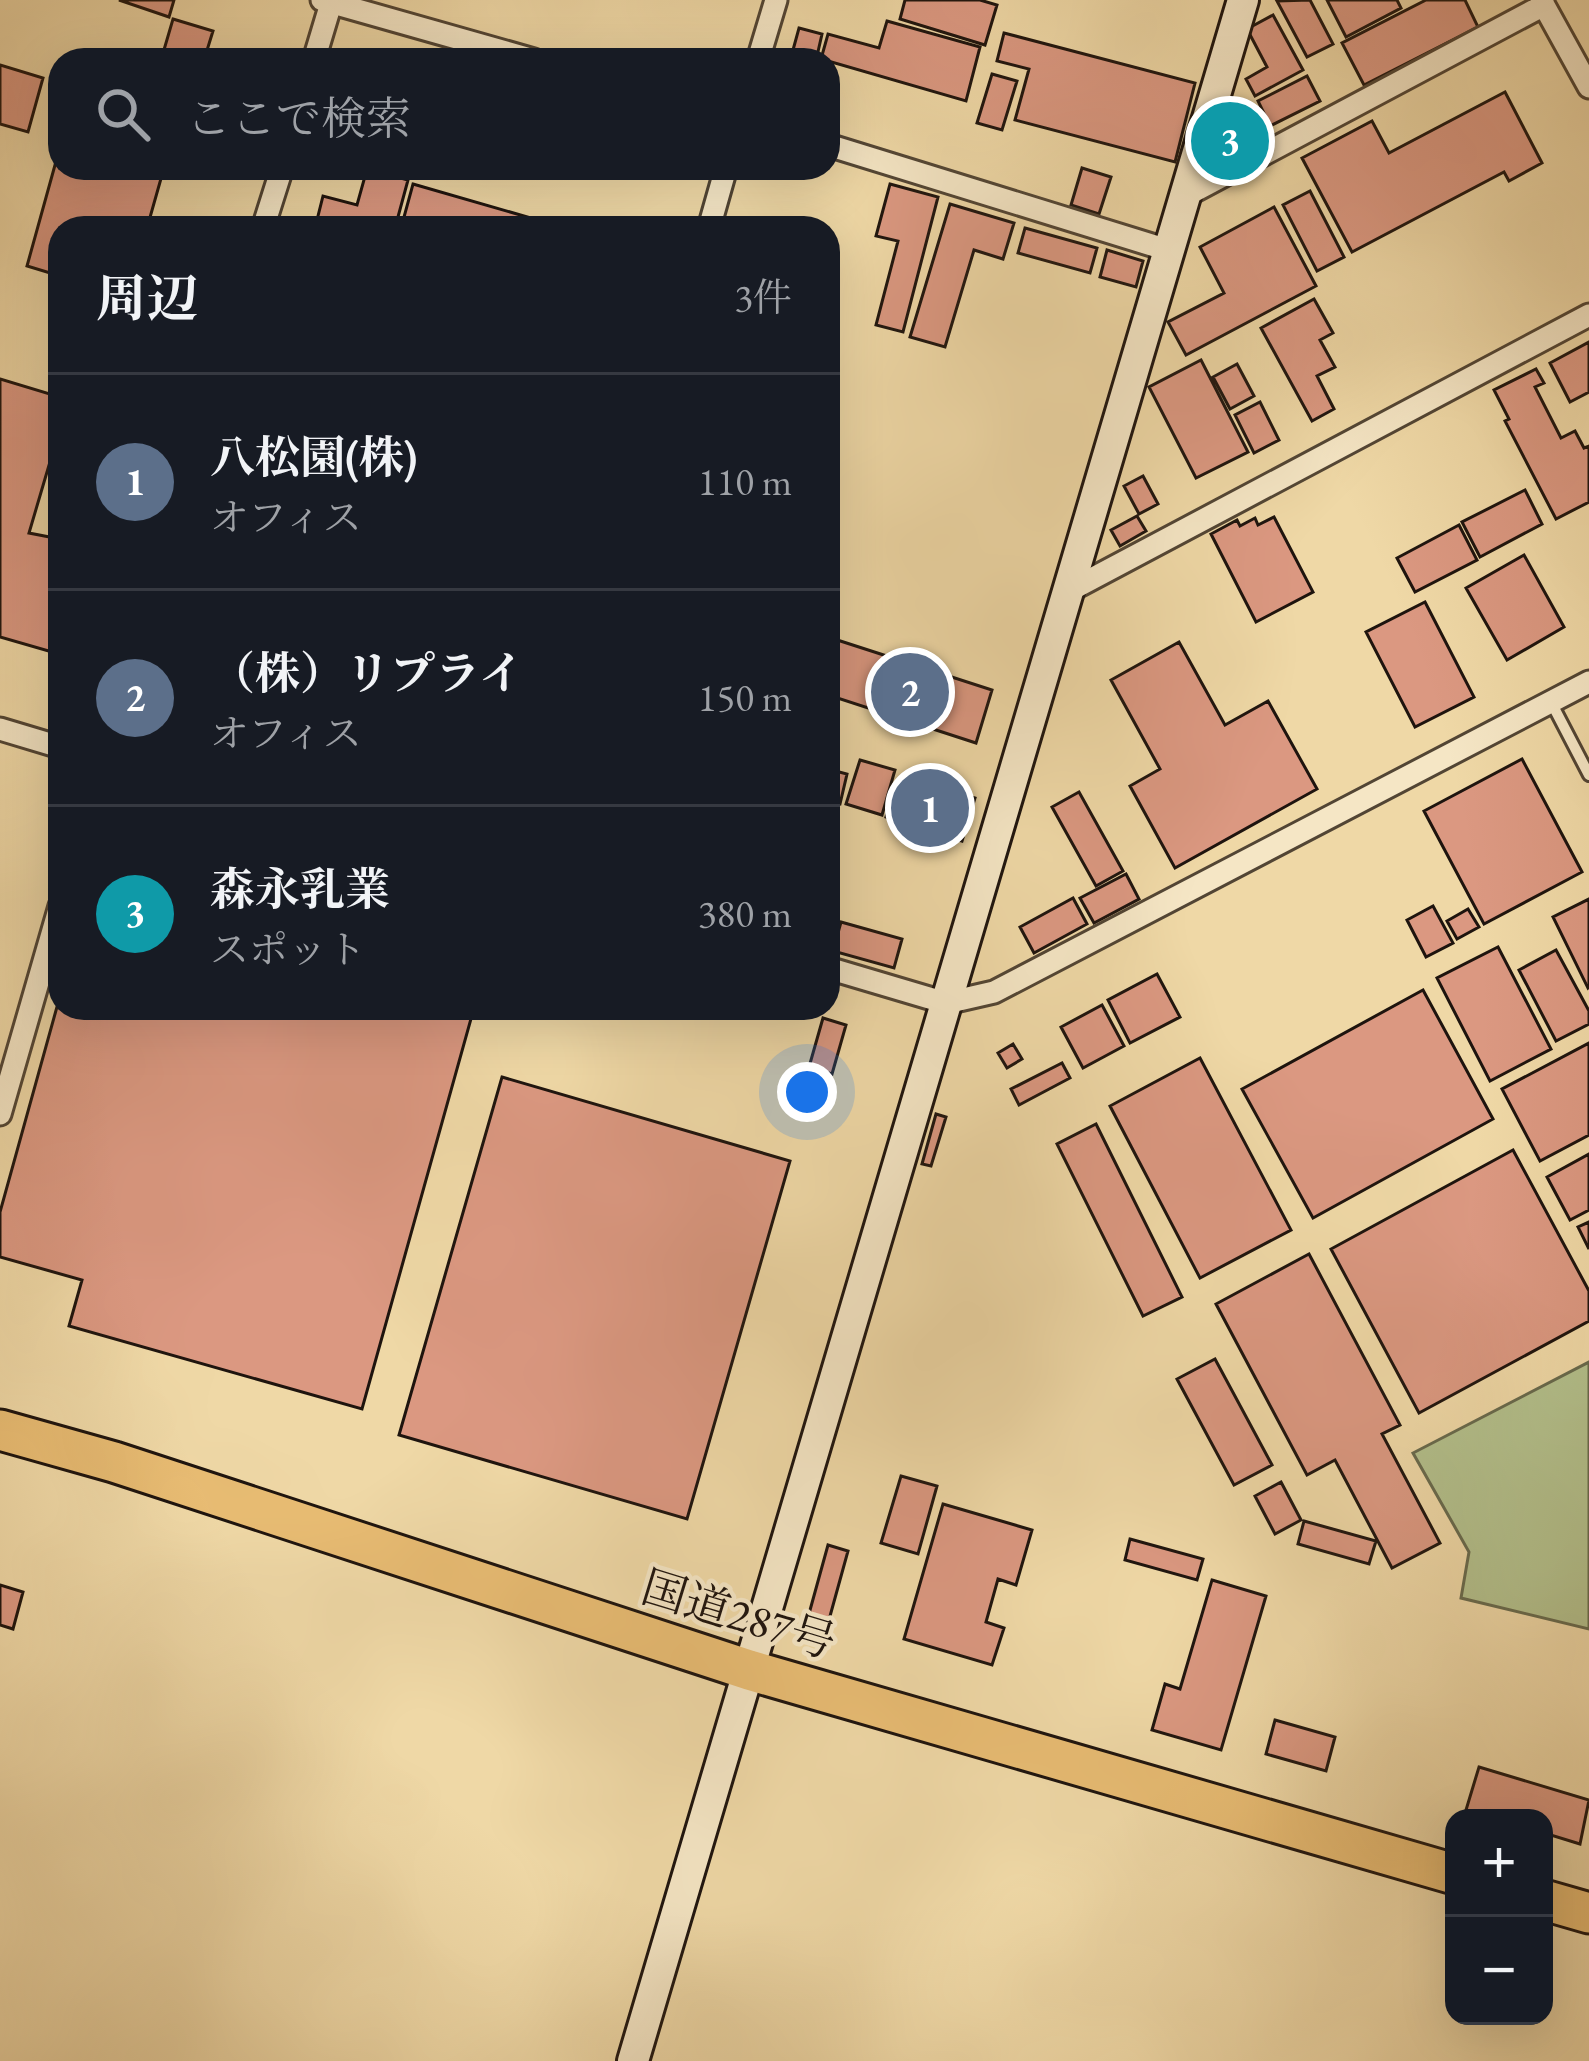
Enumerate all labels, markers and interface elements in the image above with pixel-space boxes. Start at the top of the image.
search box [48,48,840,180]
icon: search [90,81,156,147]
text: ここで検索 [186,89,411,147]
pin: 3 [1191,96,1269,186]
text: 周辺 [96,265,198,331]
text: 3件 [734,272,792,323]
text: 八松園(株) [210,428,417,486]
text: 1 [125,456,145,507]
text: 110 m [698,456,792,507]
text: オフィス [210,492,362,543]
text: （株）リプライ [210,644,524,702]
pin: 2 [871,647,949,737]
text: 2 [125,672,145,723]
text: 150 m [698,672,792,723]
text: オフィス [210,708,362,759]
pin: 1 [891,763,969,853]
text: 森永乳業 [210,860,390,918]
text: 3 [125,888,145,939]
text: 380 m [698,888,792,939]
text: スポット [210,924,366,975]
your location [777,1062,837,1122]
street label: 国道287号 [635,1557,843,1671]
map controls [1445,1809,1553,2025]
button: + [1445,1809,1553,1917]
button: − [1445,1917,1553,2025]

